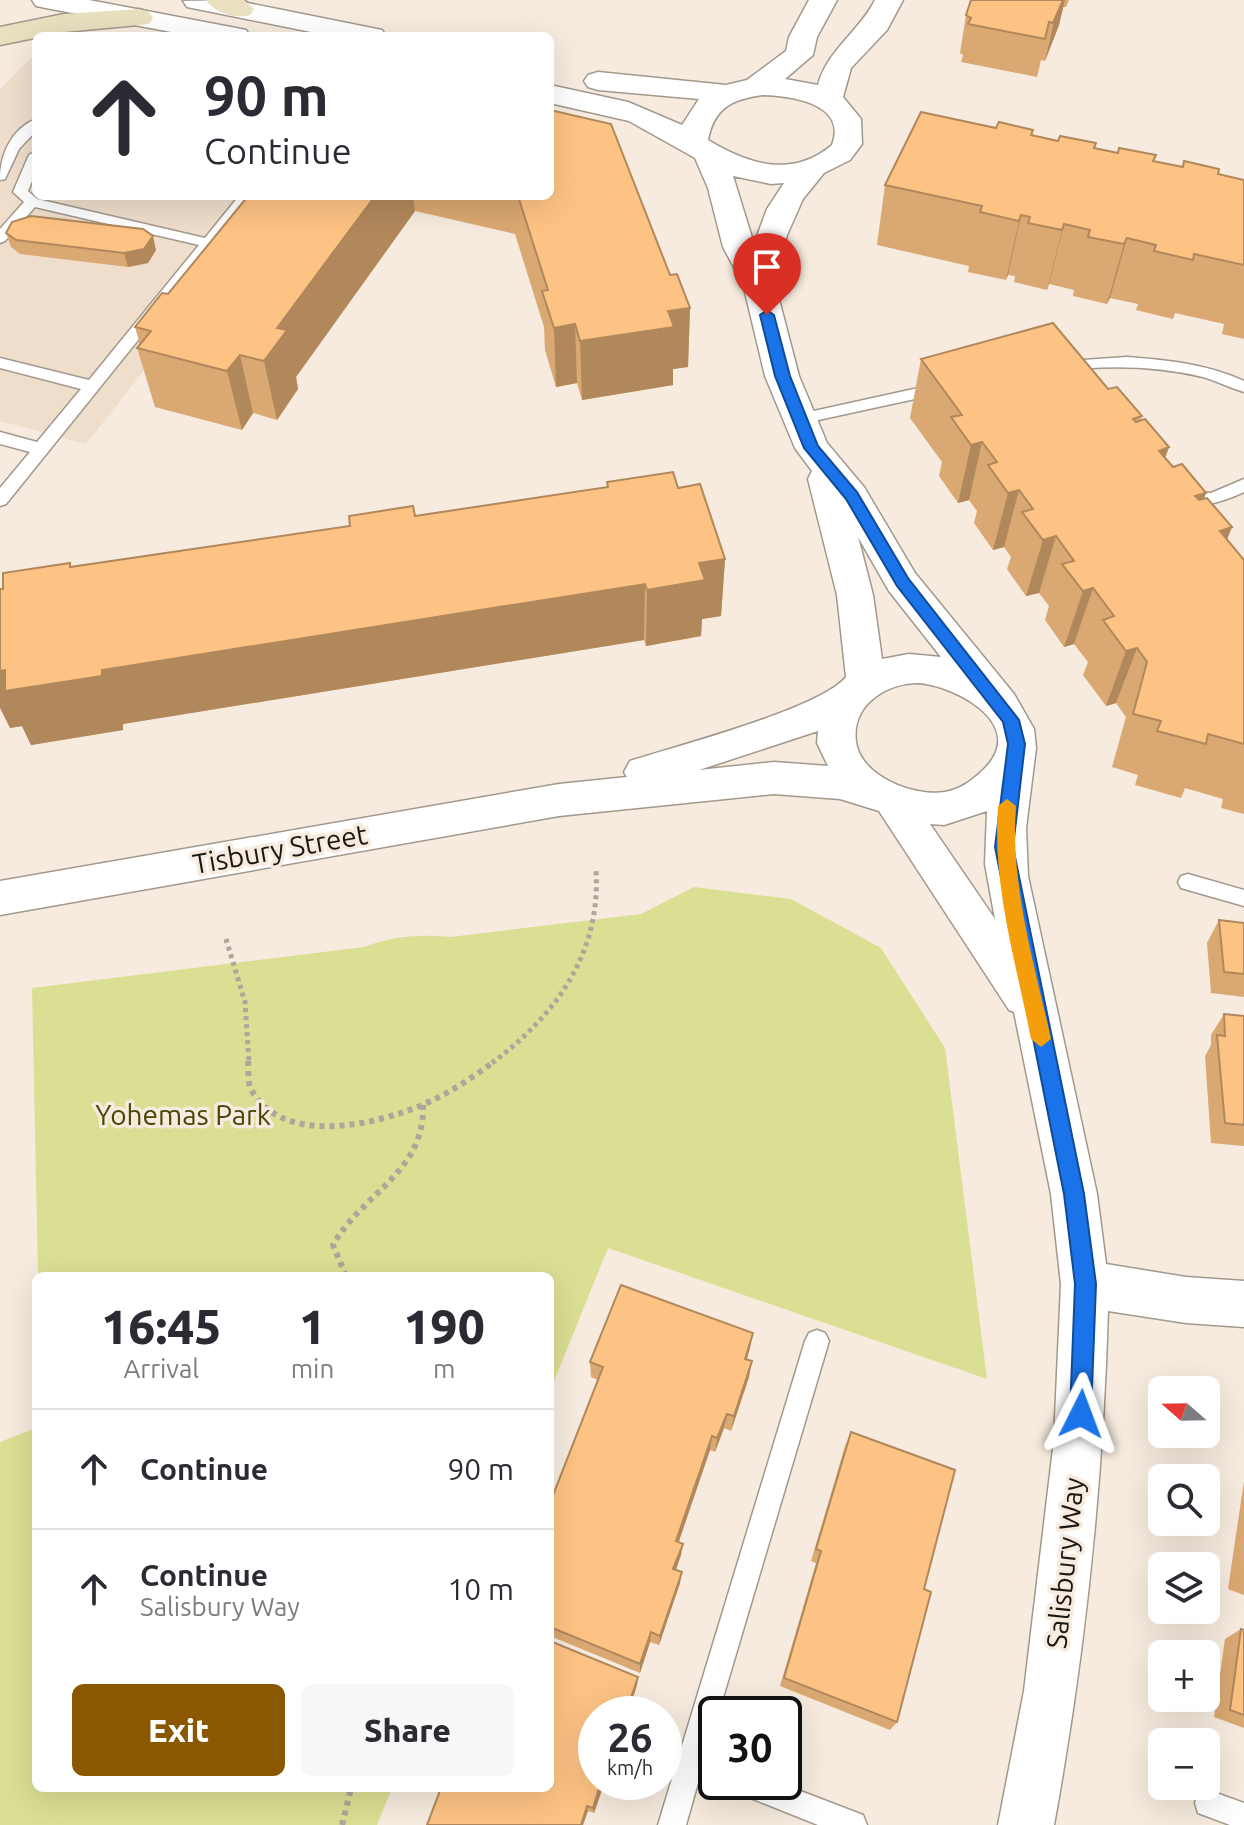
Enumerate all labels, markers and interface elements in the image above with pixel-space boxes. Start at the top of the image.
icon: ahead [72,64,176,168]
text: 90 m [204,64,329,127]
text: Continue [204,130,352,171]
pin [733,233,801,315]
icon: arrive [745,245,789,289]
street label: Tisbury Street [190,818,370,879]
park label: Yohemas Park [95,1099,271,1130]
text: 16:45 [101,1299,221,1353]
text: 1 [299,1299,326,1353]
text: 190 [404,1299,485,1353]
text: Arrival [123,1354,199,1383]
text: min [291,1354,334,1383]
text: m [433,1354,455,1383]
position arrow [1039,1372,1123,1456]
north arrow [1148,1376,1220,1448]
map controls [1148,1376,1220,1800]
icon: ahead [72,1447,116,1491]
text: Continue [140,1452,268,1486]
text: 90 m [447,1452,514,1486]
button: search [1148,1464,1220,1536]
street label: Salisbury Way [1040,1476,1089,1650]
button: layers [1148,1552,1220,1624]
text: Continue [140,1558,268,1592]
icon: ahead [72,1567,116,1611]
text: 10 m [447,1572,514,1606]
text: Salisbury Way [140,1592,300,1621]
button: + [1148,1640,1220,1712]
button: Exit [72,1684,285,1776]
button: Share [301,1684,514,1776]
speed limit sign: 30 [698,1696,802,1800]
text: 26 [607,1715,653,1760]
button: − [1148,1728,1220,1800]
text: km/h [607,1756,653,1779]

